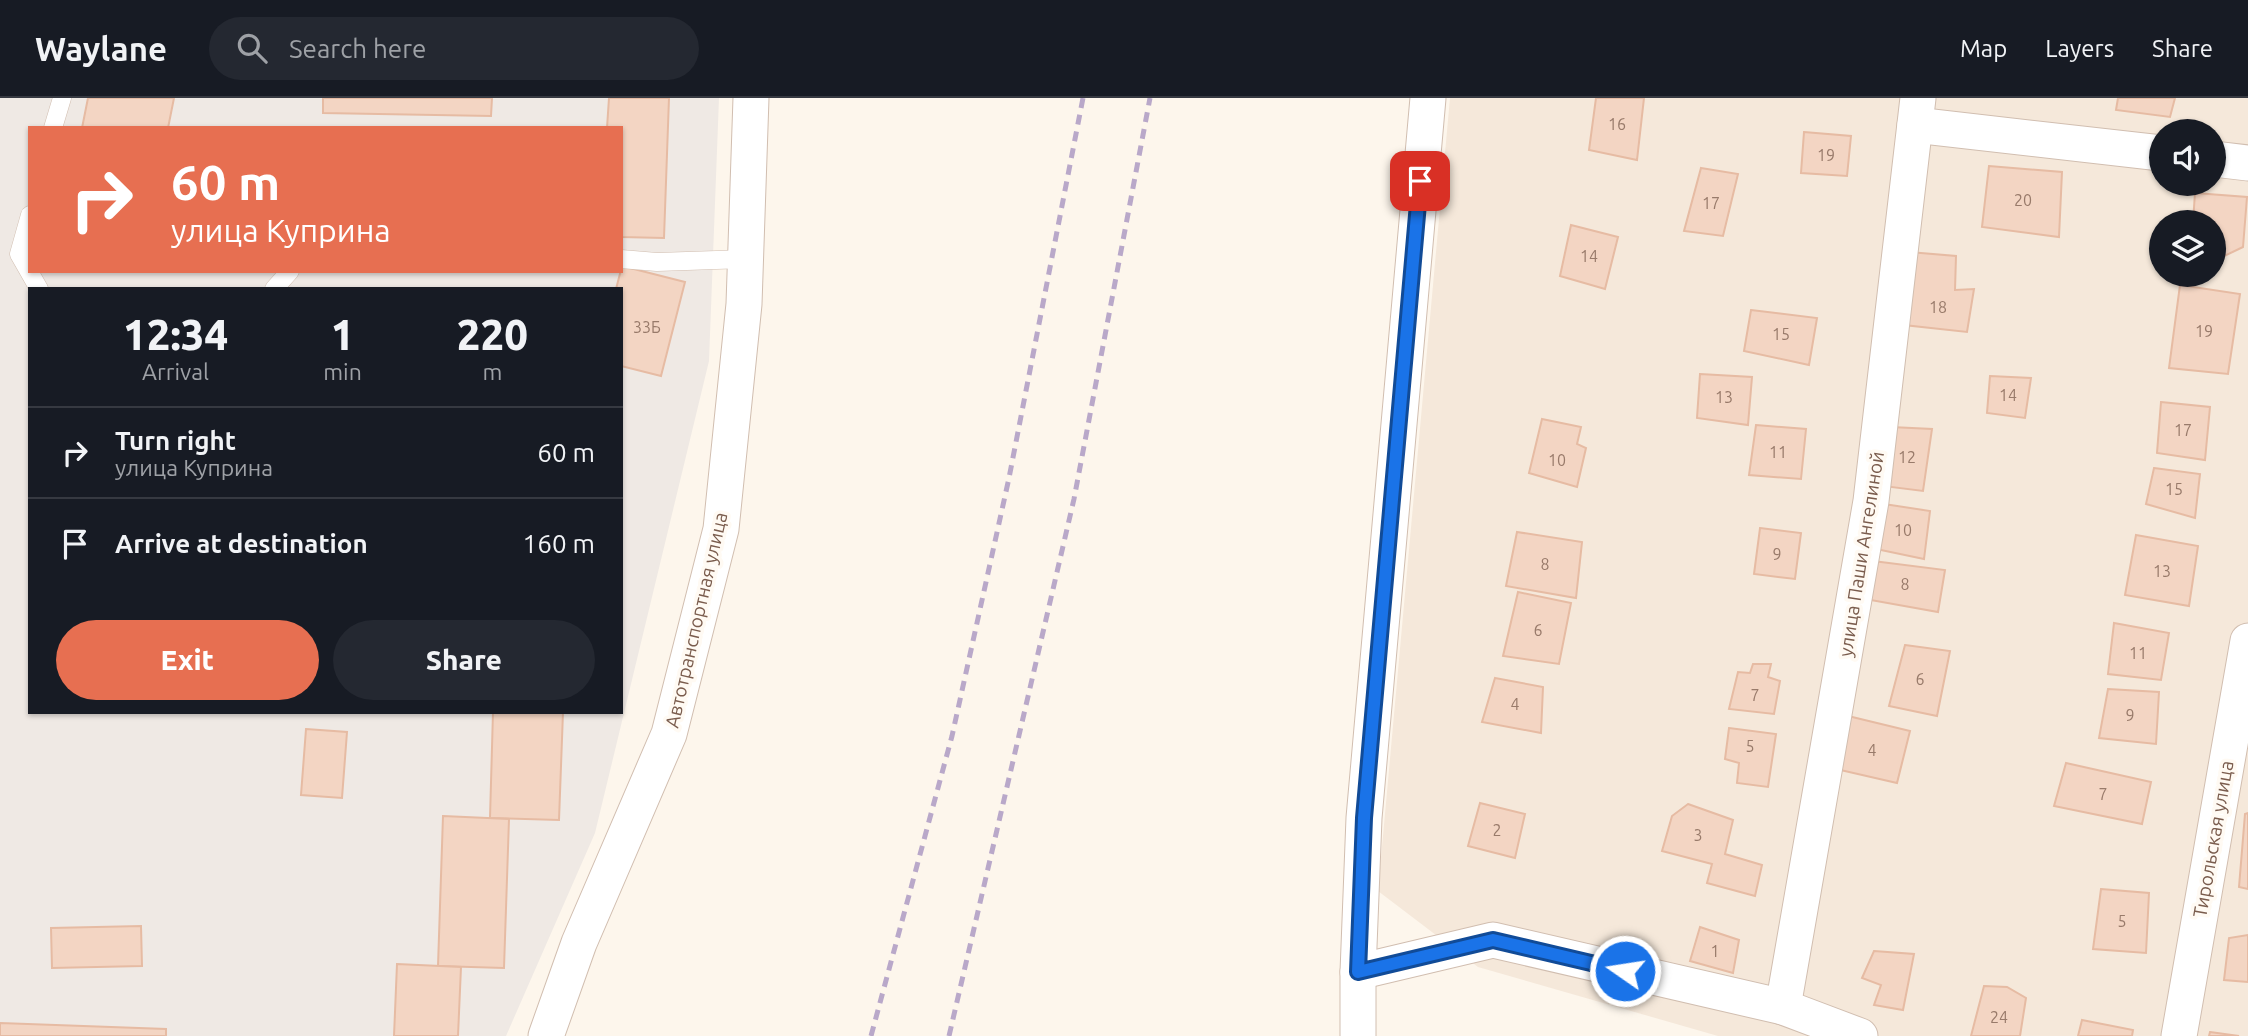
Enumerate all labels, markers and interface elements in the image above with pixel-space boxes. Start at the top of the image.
search box [209,17,699,80]
icon: search [233,29,271,67]
text: Waylane [35,30,167,67]
text: Search here [289,34,426,63]
text: Map [1960,35,2007,62]
text: Layers [2045,35,2114,62]
text: Share [2152,35,2213,62]
house number: 16 [1608,115,1626,133]
map controls [2149,119,2226,287]
button: sound [2149,119,2226,196]
house number: 19 [1817,146,1835,164]
pin [1390,151,1450,211]
icon: right [56,154,147,245]
text: 60 m [171,154,280,209]
icon: arrive [1401,162,1439,200]
house number: 20 [2014,191,2032,209]
house number: 17 [1702,194,1720,212]
button: layers [2149,210,2226,287]
text: улица Куприна [171,212,391,248]
house number: 14 [1580,247,1598,265]
house number: 18 [1929,298,1947,316]
text: 12:34 [123,311,228,358]
text: 1 [331,311,354,358]
text: 220 [457,311,528,358]
house number: 33Б [633,318,661,336]
house number: 19 [2195,322,2213,340]
house number: 15 [1772,325,1790,343]
text: Arrival [142,359,209,384]
text: min [323,359,362,384]
text: m [482,359,502,384]
house number: 14 [1999,386,2017,404]
house number: 13 [1715,388,1733,406]
house number: 17 [2174,421,2192,439]
text: Turn right [115,426,236,455]
icon: right [56,434,94,472]
text: 60 m [537,438,595,467]
house number: 11 [1769,443,1787,461]
house number: 12 [1898,448,1916,466]
street label: улица Паши Ангелиной [1834,450,1888,658]
house number: 10 [1548,451,1566,469]
text: улица Куприна [115,455,273,480]
house number: 15 [2165,480,2183,498]
street label: Автотранспортная улица [660,510,732,730]
house number: 10 [1894,521,1912,539]
icon: arrive [56,525,94,563]
text: Arrive at destination [115,529,368,558]
text: 160 m [523,529,595,558]
house number: 9 [1772,545,1782,563]
house number: 8 [1540,555,1550,573]
house number: 13 [2153,562,2171,580]
house number: 8 [1900,575,1910,593]
button: Exit [56,620,319,700]
button: Share [333,620,595,700]
house number: 6 [1533,621,1543,639]
house number: 11 [2129,644,2147,662]
house number: 6 [1915,670,1925,688]
house number: 7 [1750,686,1760,704]
house number: 4 [1510,695,1520,713]
house number: 9 [2125,706,2135,724]
house number: 5 [1745,737,1755,755]
house number: 4 [1867,741,1877,759]
street label: Тирольская улица [2188,759,2238,919]
house number: 7 [2098,785,2108,803]
house number: 2 [1492,821,1502,839]
house number: 3 [1693,826,1703,844]
house number: 5 [2117,912,2127,930]
position arrow [1588,934,1662,1008]
house number: 1 [1710,942,1720,960]
house number: 24 [1990,1008,2008,1026]

